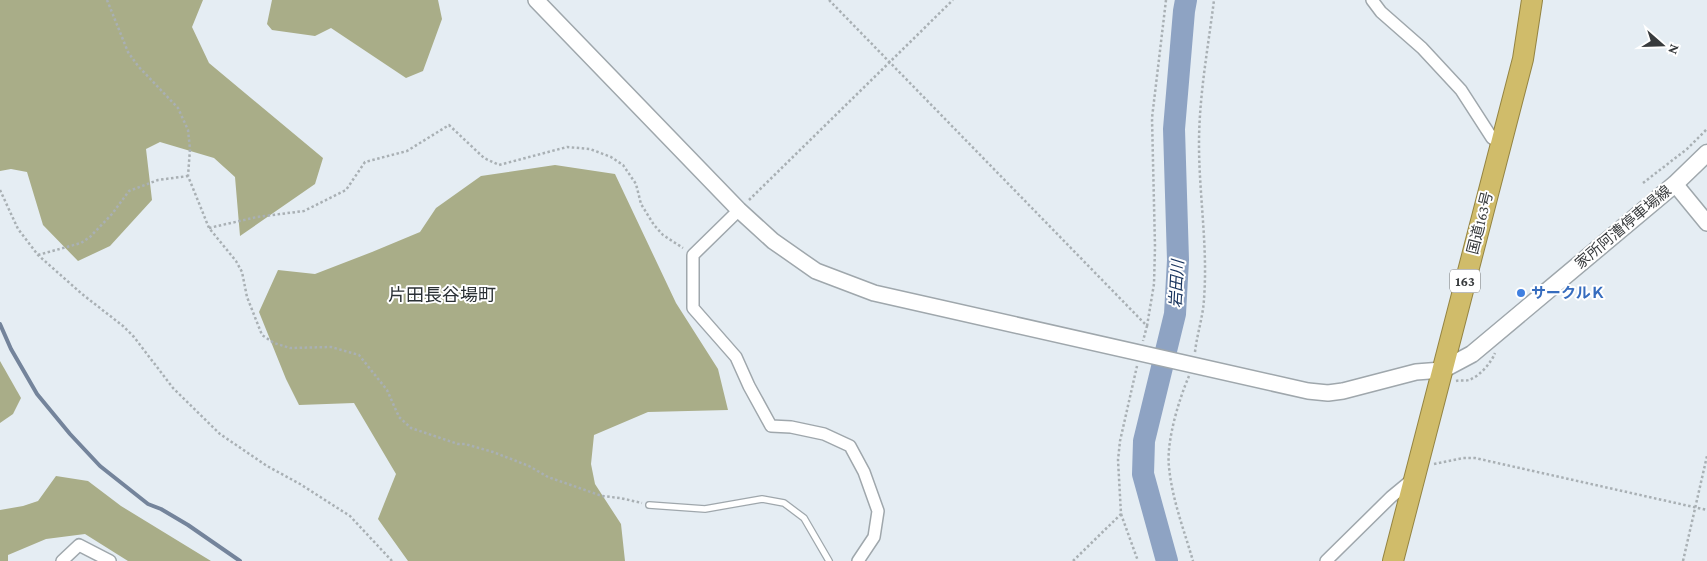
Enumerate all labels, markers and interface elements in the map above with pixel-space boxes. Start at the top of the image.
north arrow [1637,20,1687,70]
text: N [1665,42,1683,57]
street label: 家所阿漕停車場線 [1572,182,1674,272]
street label: 国道163号 [1464,190,1496,256]
water label: 岩田川 [1167,258,1186,308]
road number: 163 [1450,270,1480,292]
district label: 片田長谷場町 [388,285,496,305]
place label: サークルＫ [1531,285,1606,301]
marker: サークルＫ [1515,287,1527,299]

